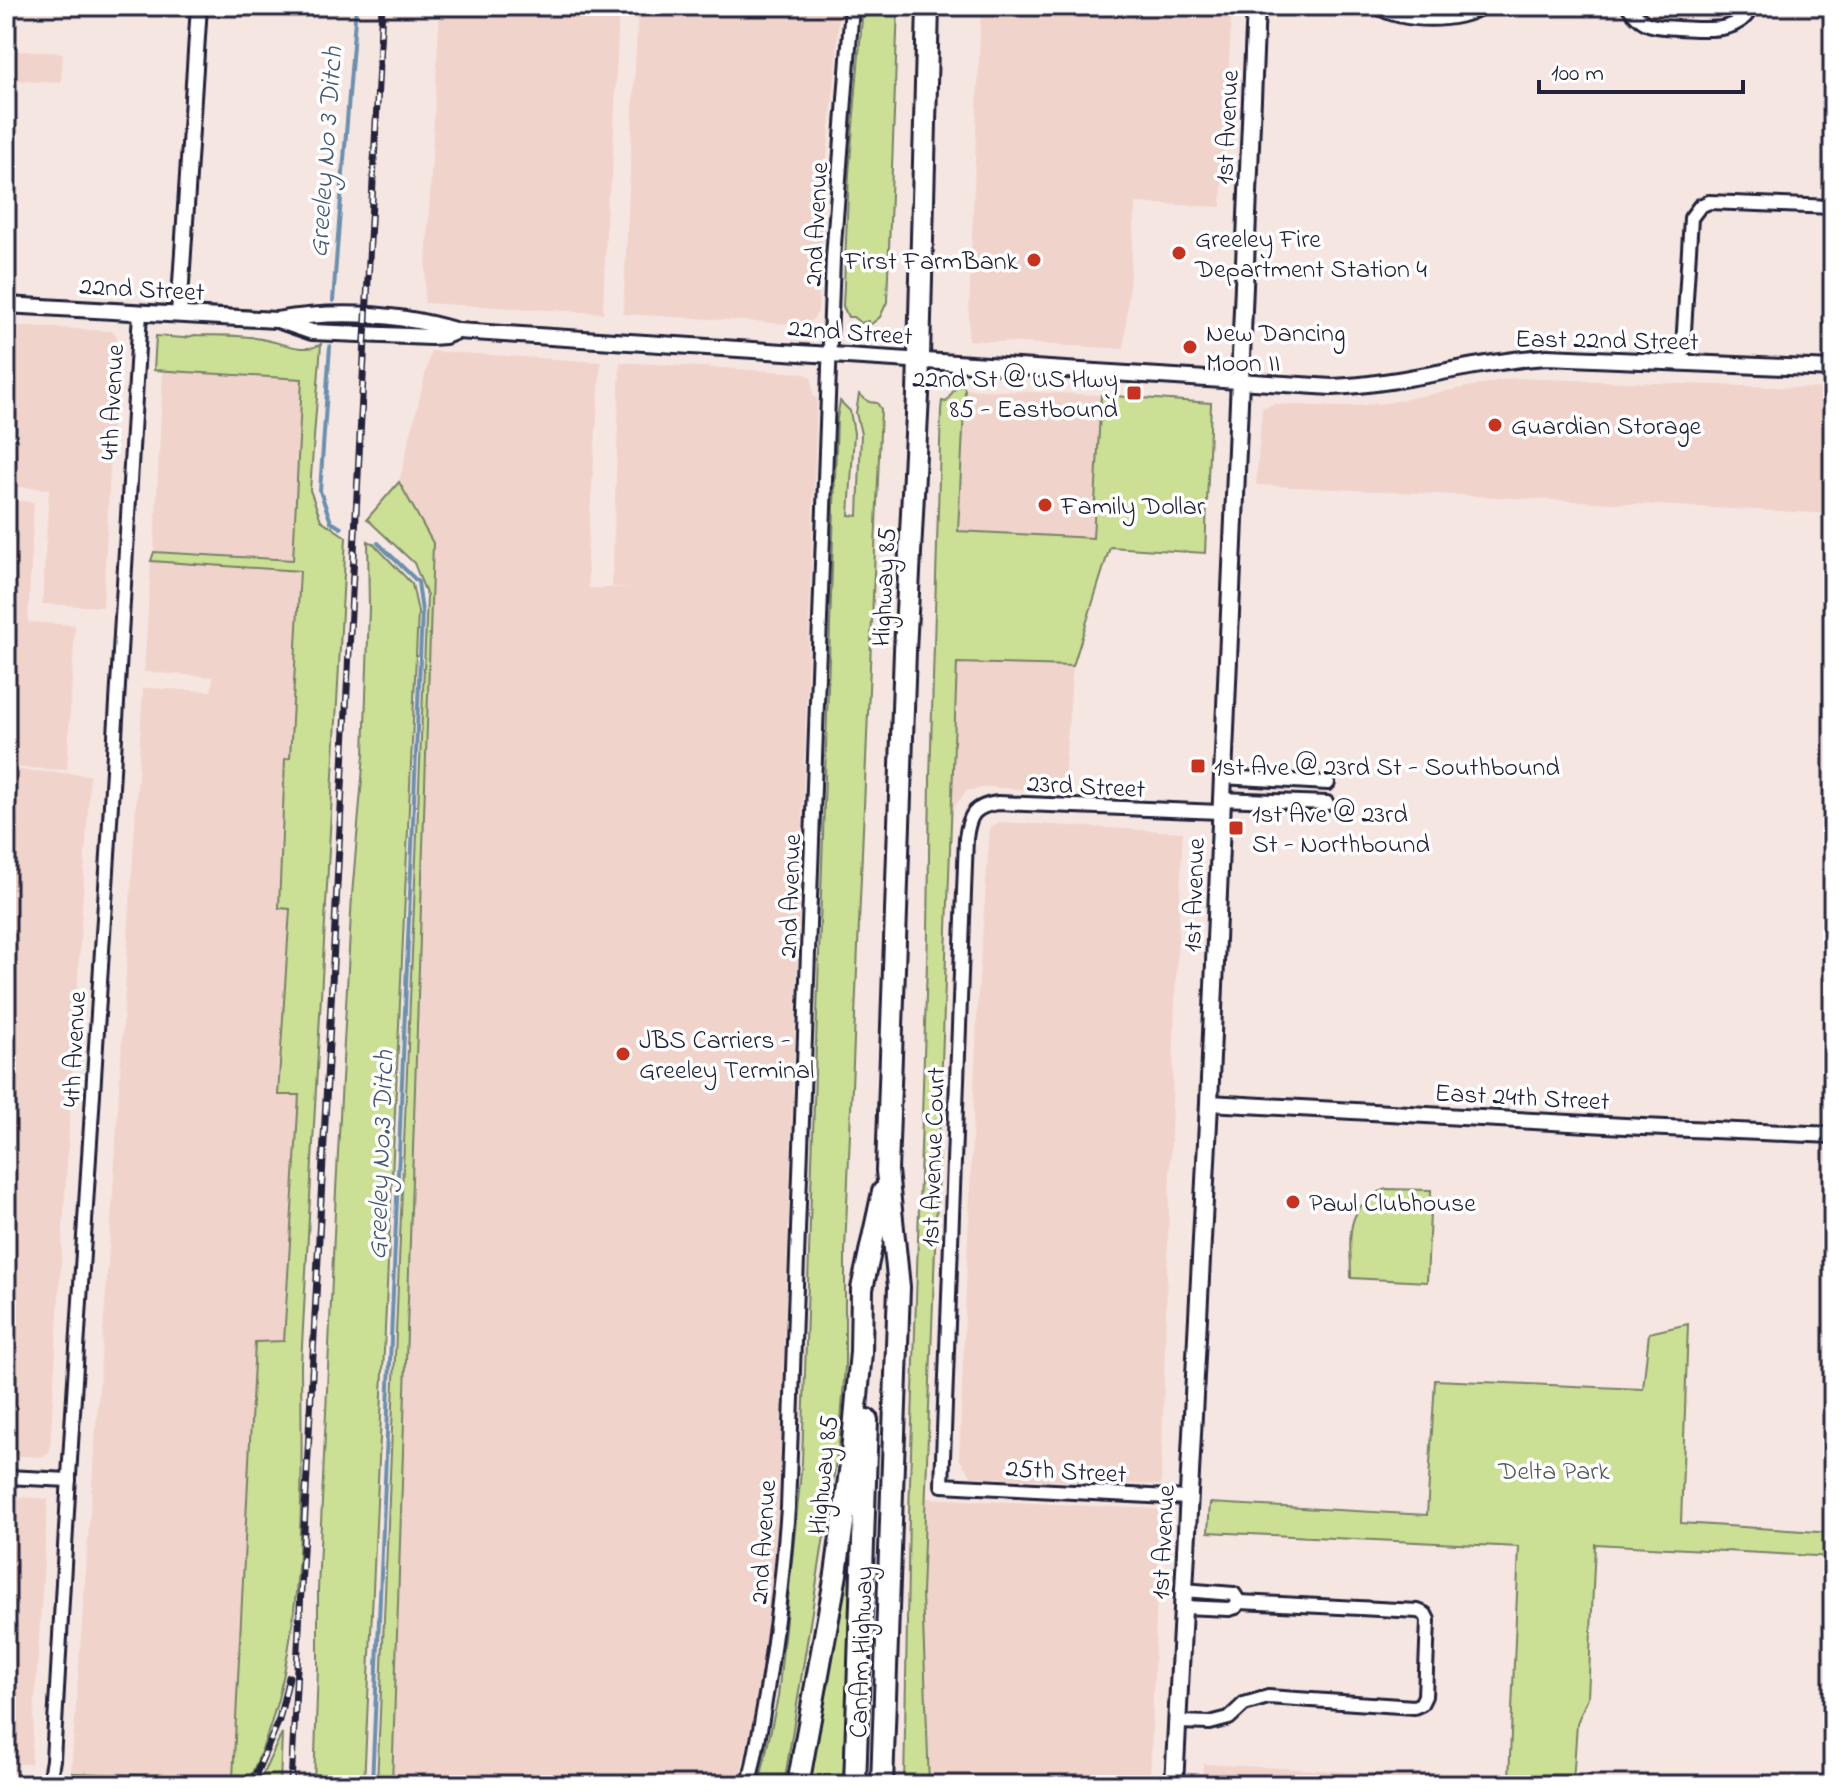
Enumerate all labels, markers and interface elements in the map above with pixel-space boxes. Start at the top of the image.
scale bar [1539,44,1743,94]
water label: Greeley No 3 Ditch [300,45,355,259]
text: 100 m [1551,57,1604,92]
street label: 1st Avenue [1207,69,1251,185]
street label: 2nd Avenue [796,161,840,287]
place label: Greeley Fire Department Station 4 [1194,222,1427,290]
place label: First FarmBank [844,244,1019,282]
marker: Greeley Fire Department Station 4 [1170,244,1188,262]
marker: First FarmBank [1025,251,1043,269]
street label: 22nd Street [78,269,206,313]
street label: 22nd Street [786,311,914,357]
place label: New Dancing Moon II [1206,316,1345,384]
street label: East 22nd Street [1515,321,1699,363]
marker: New Dancing Moon II [1181,338,1199,356]
street label: 4th Avenue [92,343,136,461]
place label: 22nd St @ US Hwy 85 - Eastbound [912,362,1118,430]
marker: 22nd St @ US Hwy 85 - Eastbound [1125,384,1143,402]
place label: Guardian Storage [1511,409,1702,447]
marker: Guardian Storage [1486,416,1504,434]
place label: Family Dollar [1060,489,1206,527]
marker: Family Dollar [1036,496,1054,514]
street label: Highway 85 [864,526,908,648]
place label: 1st Ave @ 23rd St - Southbound [1214,750,1560,788]
marker: 1st Ave @ 23rd St - Southbound [1189,757,1207,775]
street label: 23rd Street [1026,766,1146,810]
place label: 1st Ave @ 23rd St - Northbound [1252,797,1430,865]
marker: 1st Ave @ 23rd St - Northbound [1227,819,1245,837]
street label: 2nd Avenue [771,833,813,959]
street label: 1st Avenue [1175,837,1217,953]
street label: 4th Avenue [54,990,98,1108]
place label: JBS Carriers - Greeley Terminal [639,1023,814,1091]
marker: JBS Carriers - Greeley Terminal [614,1045,632,1063]
water label: Greeley No.3 Ditch [358,1049,407,1261]
street label: 1st Avenue Court [913,1066,957,1248]
street label: East 24th Street [1433,1075,1610,1123]
place label: Pawl Clubhouse [1309,1186,1476,1224]
marker: Pawl Clubhouse [1284,1193,1302,1211]
street label: Highway 85 [800,1414,850,1537]
street label: 25th Street [1004,1451,1127,1495]
park label: Delta Park [1497,1454,1610,1492]
street label: 2nd Avenue [742,1478,788,1606]
street label: 1st Avenue [1143,1484,1187,1600]
street label: CanAm Highway [841,1565,885,1739]

